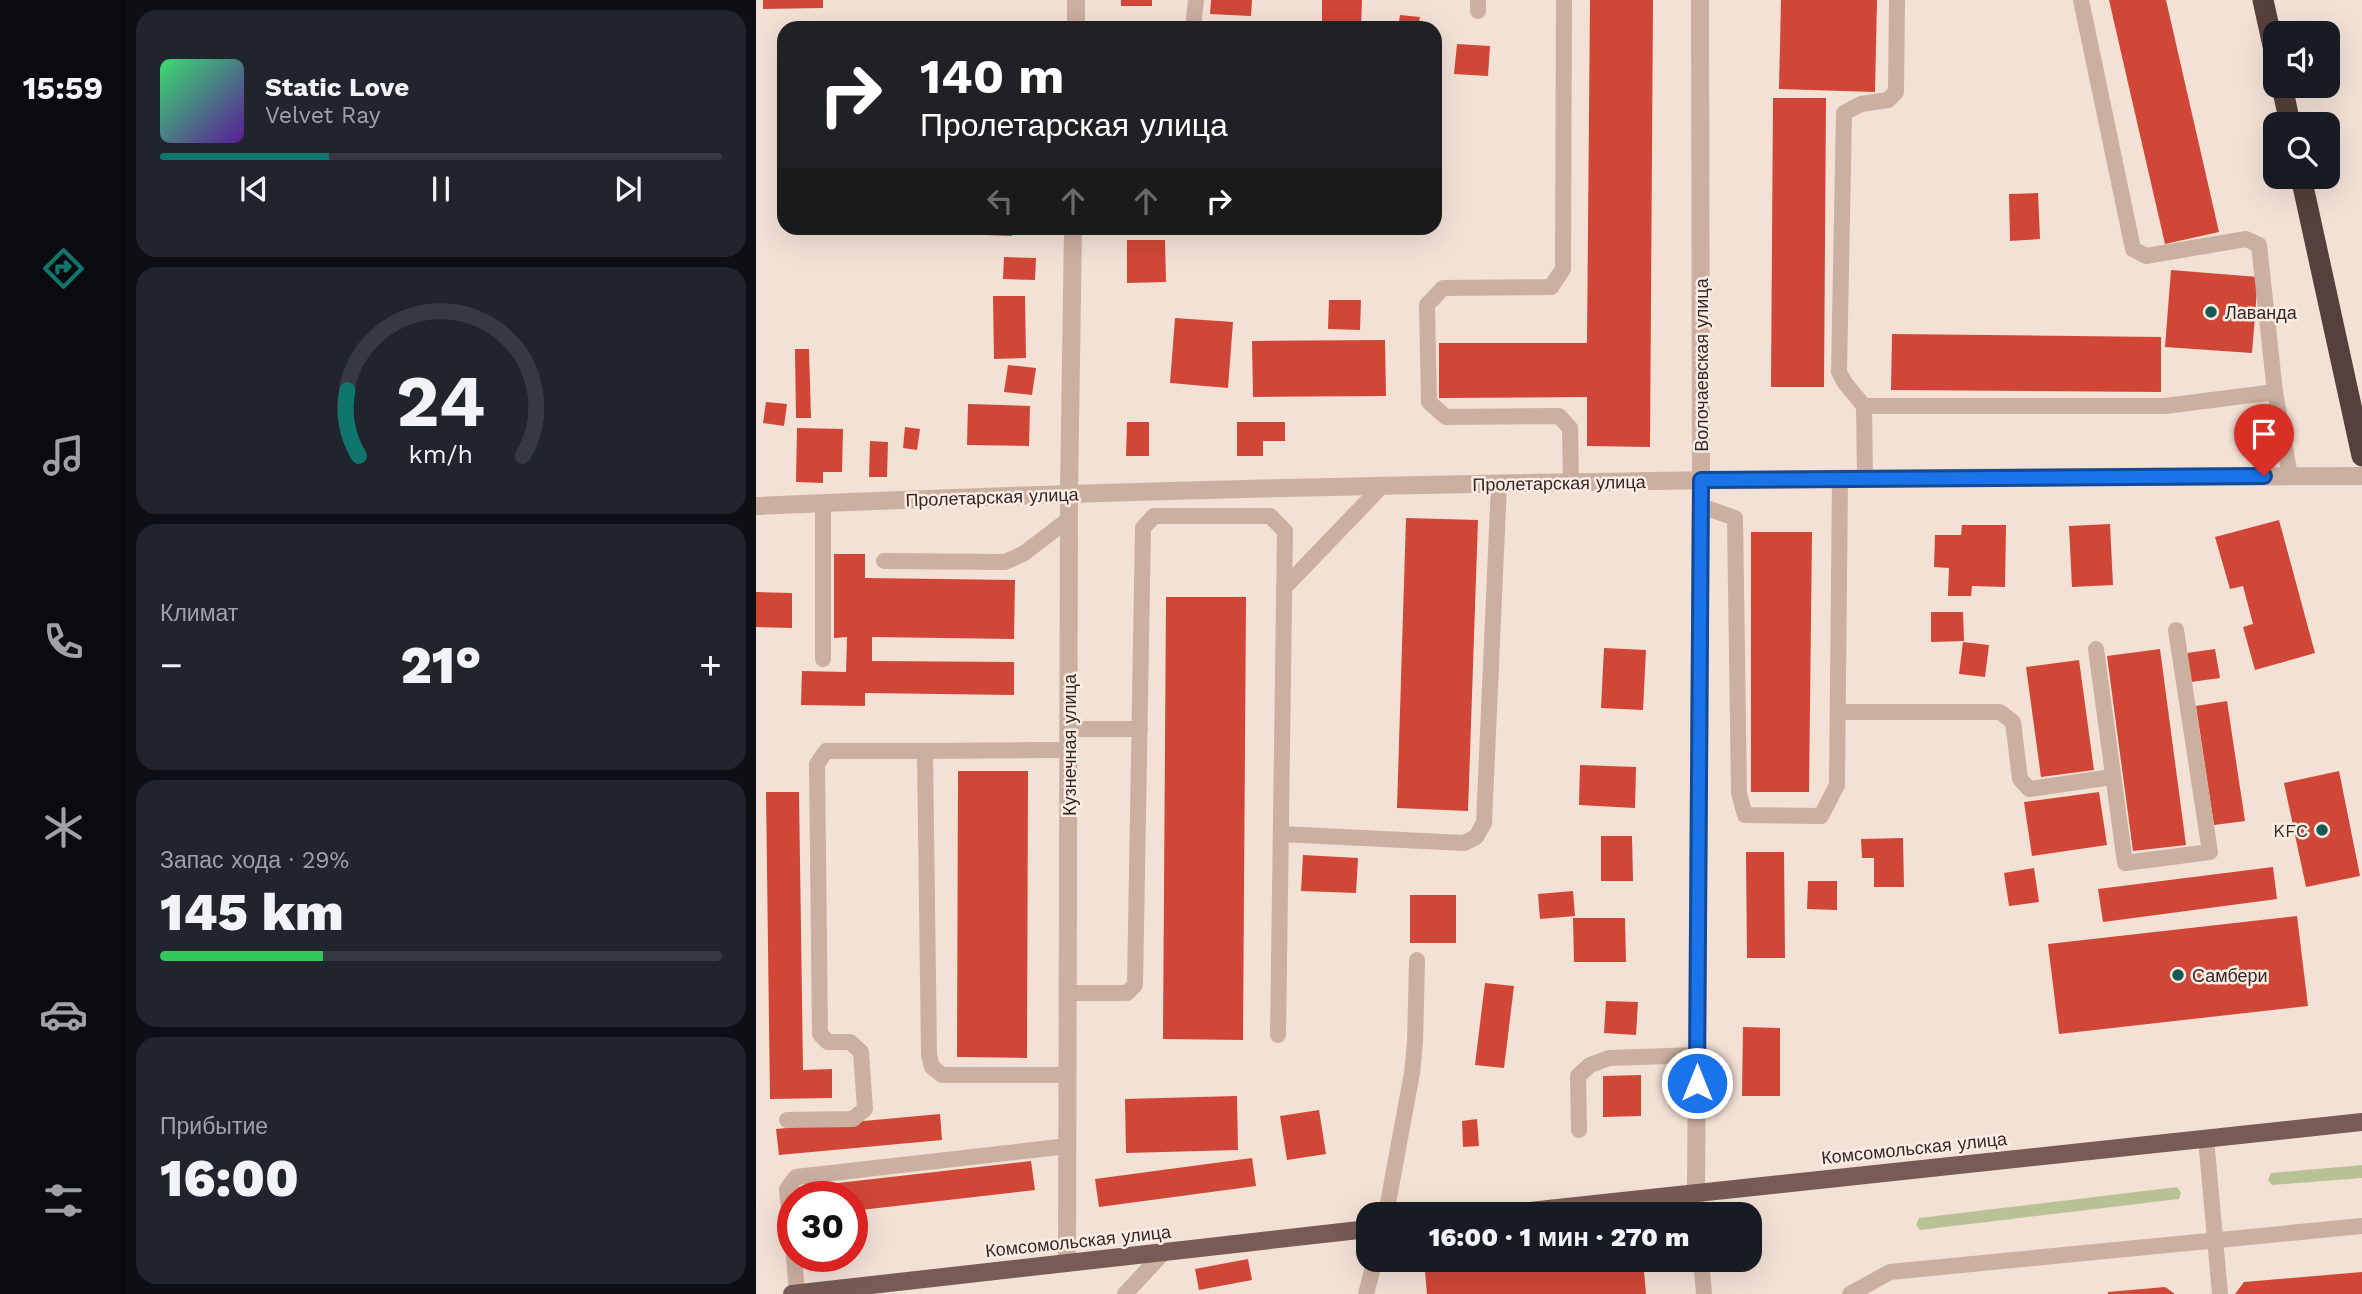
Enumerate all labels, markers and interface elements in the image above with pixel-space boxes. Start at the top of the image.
map controls [2263,21,2340,189]
button: sound [2263,21,2340,98]
text: 140 m [920,47,1064,105]
icon: right [805,49,896,140]
text: 15:59 [23,69,103,107]
text: Static Love [265,72,409,102]
text: Velvet Ray [265,102,381,129]
text: Пролетарская улица [920,106,1228,144]
button: search [2263,112,2340,189]
icon: previous [235,170,273,208]
icon: pause [422,170,460,208]
icon: next [609,170,647,208]
icon: left [981,182,1019,220]
icon: ahead [1054,182,1092,220]
icon: ahead [1127,182,1165,220]
icon: right [1200,182,1238,220]
icon: directions [39,244,88,293]
street label: Волочаевская улица [1691,277,1712,452]
place label: Лаванда [2225,302,2298,323]
marker: Лаванда [2203,304,2219,320]
text: 24 [396,359,486,445]
pin [2234,404,2294,476]
icon: arrive [2245,415,2283,453]
icon: music [39,431,88,480]
text: km/h [409,440,473,469]
street label: Пролетарская улица [1472,471,1647,495]
street label: Пролетарская улица [905,483,1080,511]
text: Климат [160,600,238,627]
icon: phone [39,617,88,666]
text: 21° [401,635,481,696]
text: − [160,643,183,687]
text: + [699,643,722,687]
street label: Кузнечная улица [1059,673,1080,816]
icon: climate [39,803,88,852]
place label: KFC [2273,820,2308,841]
marker: KFC [2314,822,2330,838]
text: Запас хода · 29% [160,847,349,874]
text: 145 km [160,882,344,943]
place label: Самбери [2192,965,2268,986]
marker: Самбери [2170,967,2186,983]
icon: car [39,990,88,1039]
position arrow [1660,1046,1734,1120]
text: Прибытие [160,1113,268,1140]
street label: Комсомольская улица [1820,1128,2009,1168]
text: 16:00 [160,1148,299,1209]
icon: filters [39,1176,88,1225]
speed limit sign: 30 [777,1181,868,1272]
street label: Комсомольская улица [984,1221,1173,1261]
text: 16:00 · 1 мин · 270 m [1429,1222,1689,1252]

